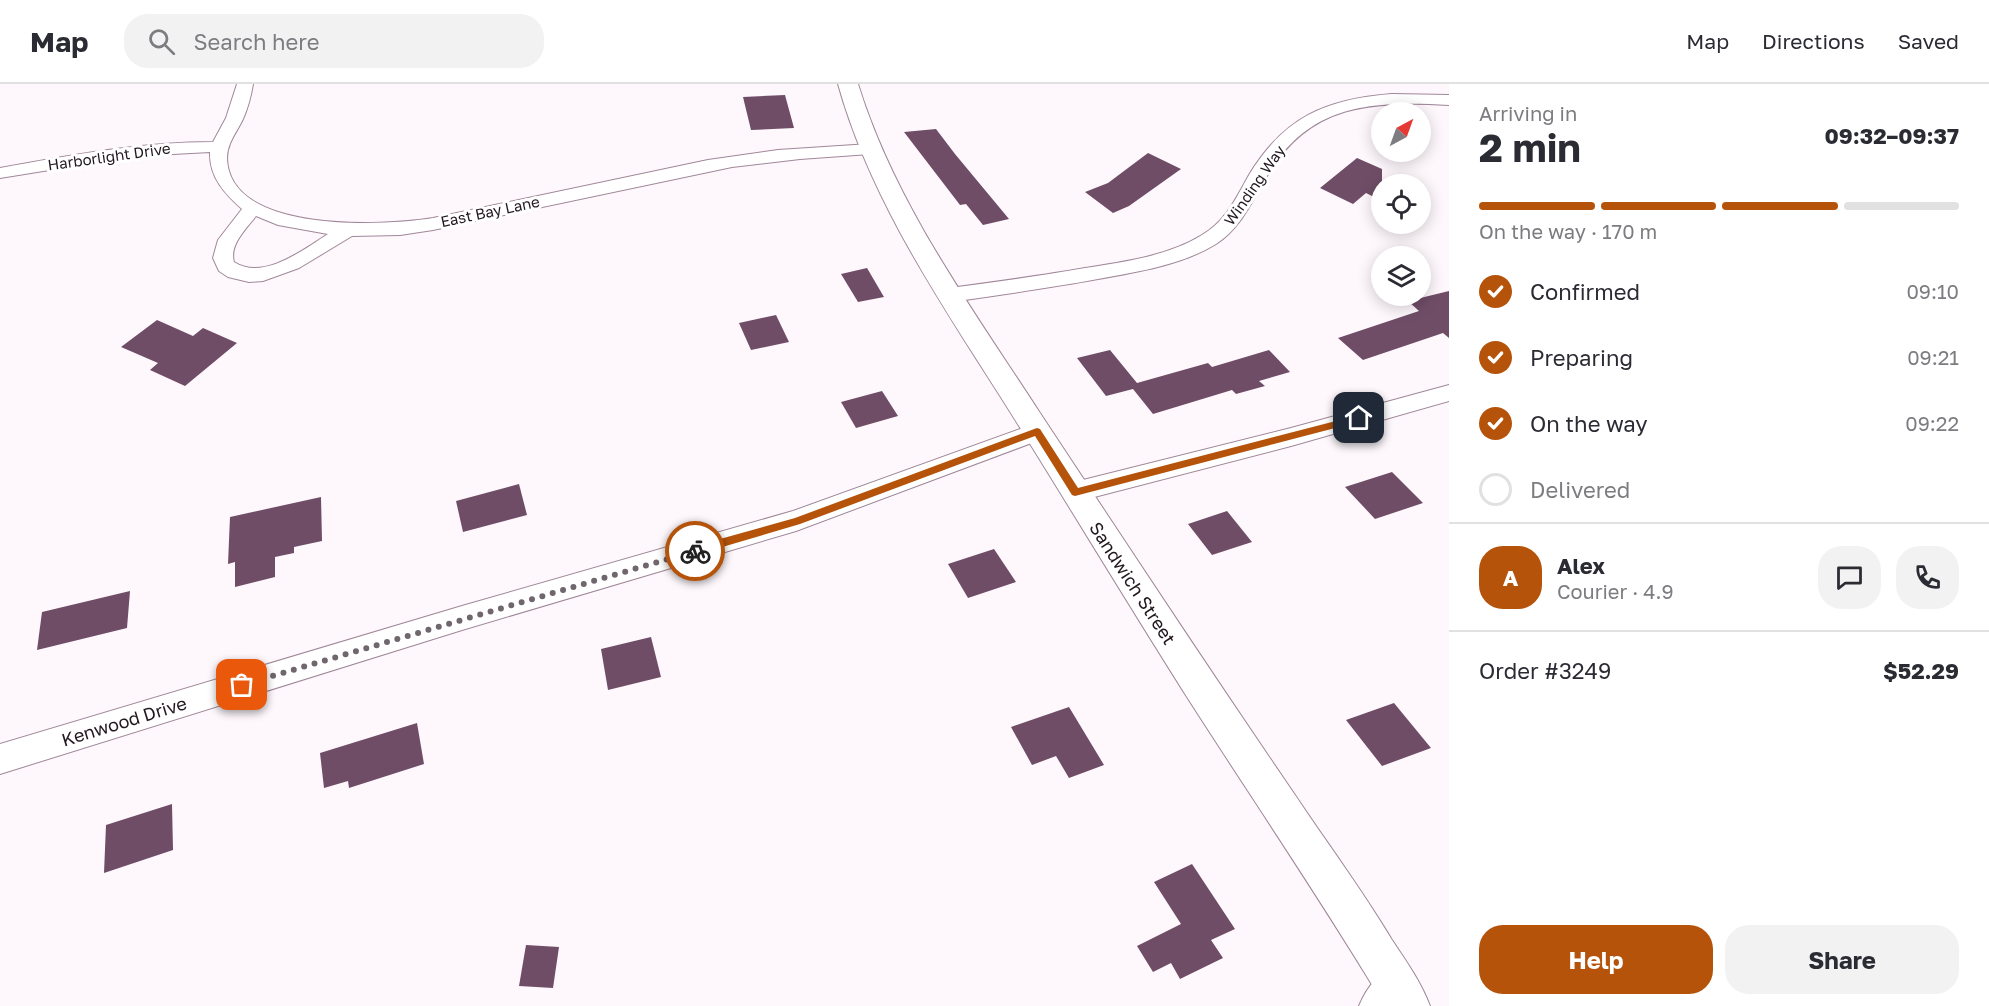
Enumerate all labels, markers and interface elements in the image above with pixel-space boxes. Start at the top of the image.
search box [124,14,544,68]
text: Map [30,25,88,58]
icon: search [145,25,178,58]
text: Search here [193,28,319,55]
text: Map [1686,28,1729,54]
text: Directions [1762,28,1865,54]
text: Saved [1898,28,1959,54]
text: Arriving in [1479,101,1577,125]
north arrow [1371,102,1431,162]
map controls [1371,102,1431,306]
text: 09:32–09:37 [1824,122,1959,149]
text: 2 min [1479,124,1581,171]
street label: Harborlight Drive [46,138,172,174]
street label: Winding Way [1220,141,1289,228]
button: locate [1371,174,1431,234]
street label: East Bay Lane [439,192,541,230]
text: On the way · 170 m [1479,219,1657,243]
button: layers [1371,246,1431,306]
icon: check [1479,275,1512,308]
text: Confirmed [1530,278,1640,305]
text: 09:10 [1906,279,1959,303]
icon: check [1479,341,1512,374]
text: Preparing [1530,344,1633,371]
text: 09:21 [1907,345,1959,369]
pin [1333,392,1384,443]
icon: home [1342,401,1375,434]
icon: check [1479,407,1512,440]
text: On the way [1530,410,1648,437]
text: 09:22 [1905,411,1959,435]
text: Delivered [1530,476,1630,503]
street label: Sandwich Street [1085,518,1181,648]
courier [665,521,725,581]
icon: bike [679,535,712,568]
button: chat [1818,546,1881,609]
button: phone [1896,546,1959,609]
text: Alex [1557,552,1605,579]
text: A [1503,564,1518,591]
text: Courier · 4.9 [1557,579,1674,603]
text: Order #3249 [1479,657,1611,684]
text: $52.29 [1883,657,1959,684]
pin [216,659,267,710]
icon: bag [225,668,258,701]
street label: Kenwood Drive [59,692,189,750]
button: Help [1479,925,1713,994]
button: Share [1725,925,1959,994]

